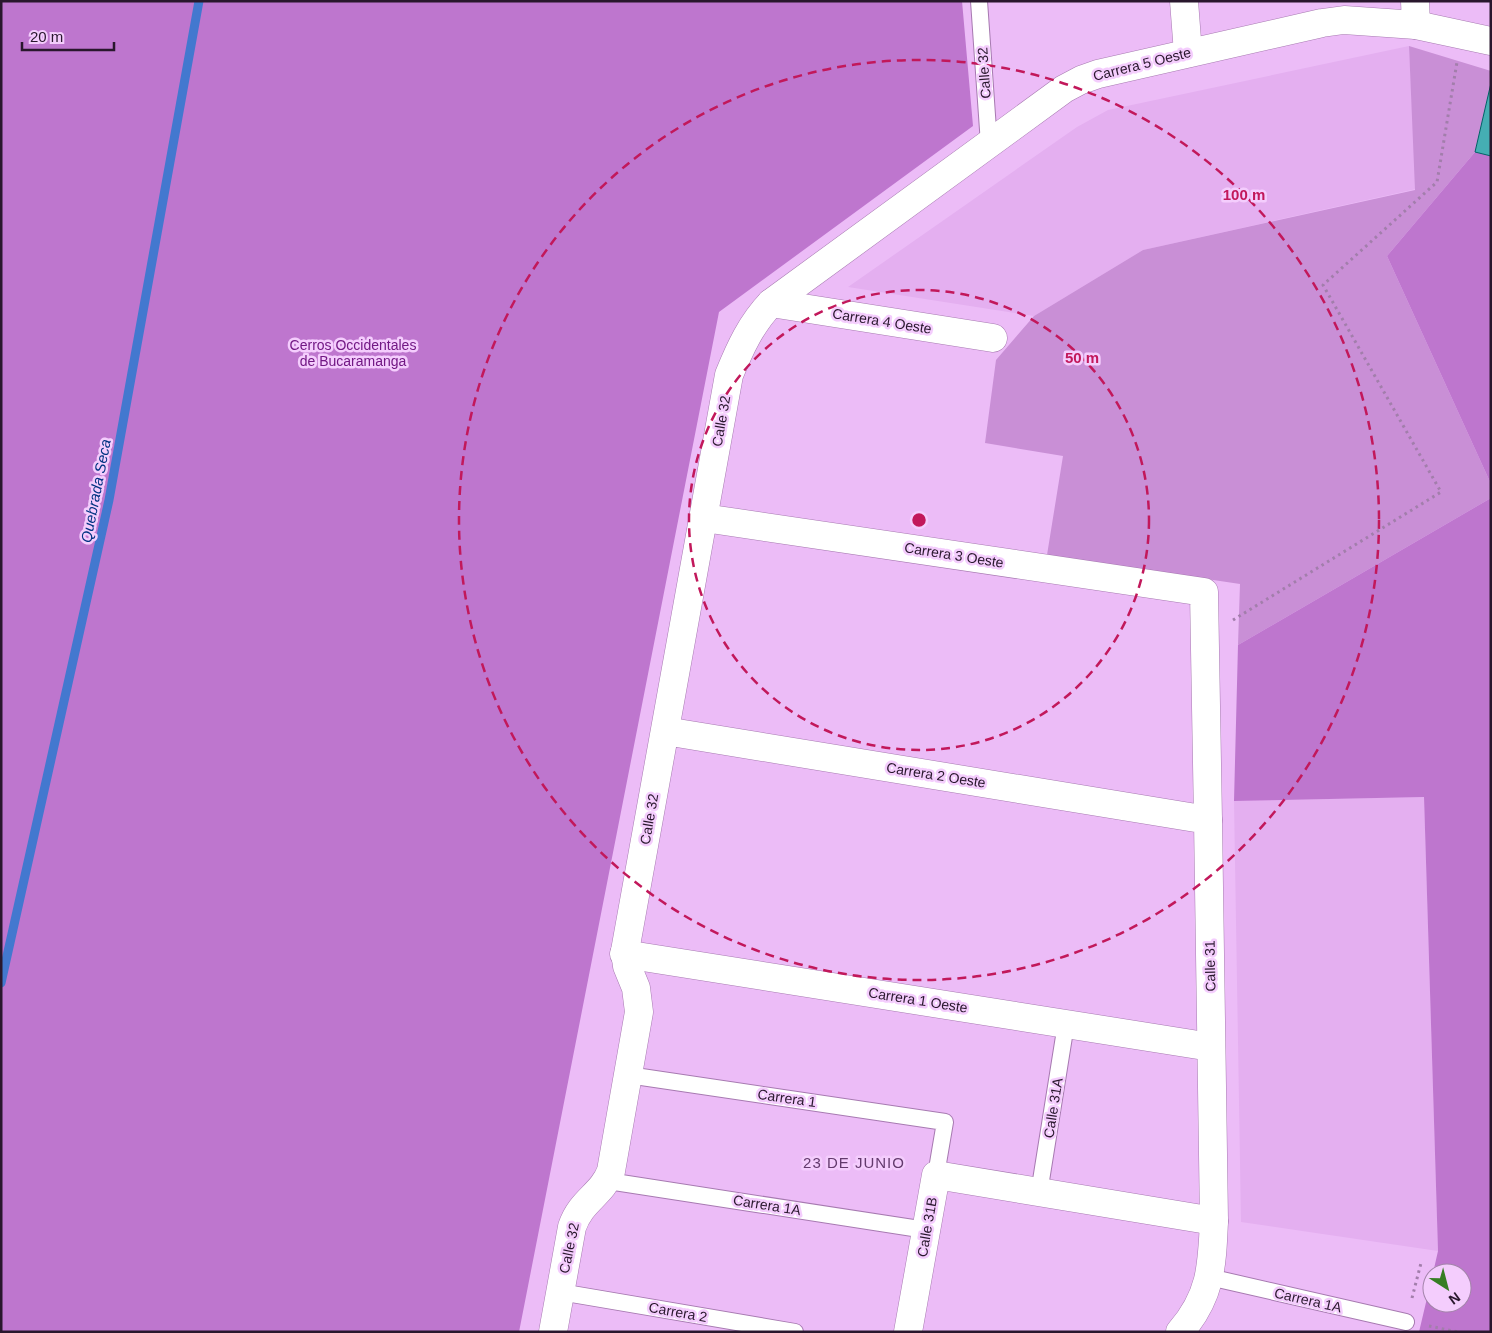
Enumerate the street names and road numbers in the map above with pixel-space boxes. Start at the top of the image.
street label: Carrera 5 Oeste [1091,44,1193,84]
street label: Calle 32 [974,47,994,99]
street label: Carrera 4 Oeste [831,305,933,337]
street label: Calle 32 [709,394,733,448]
street label: Carrera 3 Oeste [903,539,1005,571]
street label: Carrera 2 Oeste [885,759,987,791]
street label: Calle 32 [637,792,661,846]
street label: Calle 31 [1202,940,1218,992]
street label: Carrera 1 Oeste [867,984,969,1016]
street label: Calle 31A [1040,1076,1066,1139]
street label: Carrera 1 [757,1086,818,1110]
street label: Carrera 1A [732,1192,803,1218]
street label: Calle 31B [914,1196,940,1258]
street label: Calle 32 [556,1221,582,1275]
street label: Carrera 1A [1273,1285,1344,1316]
street label: Carrera 2 [647,1299,709,1325]

